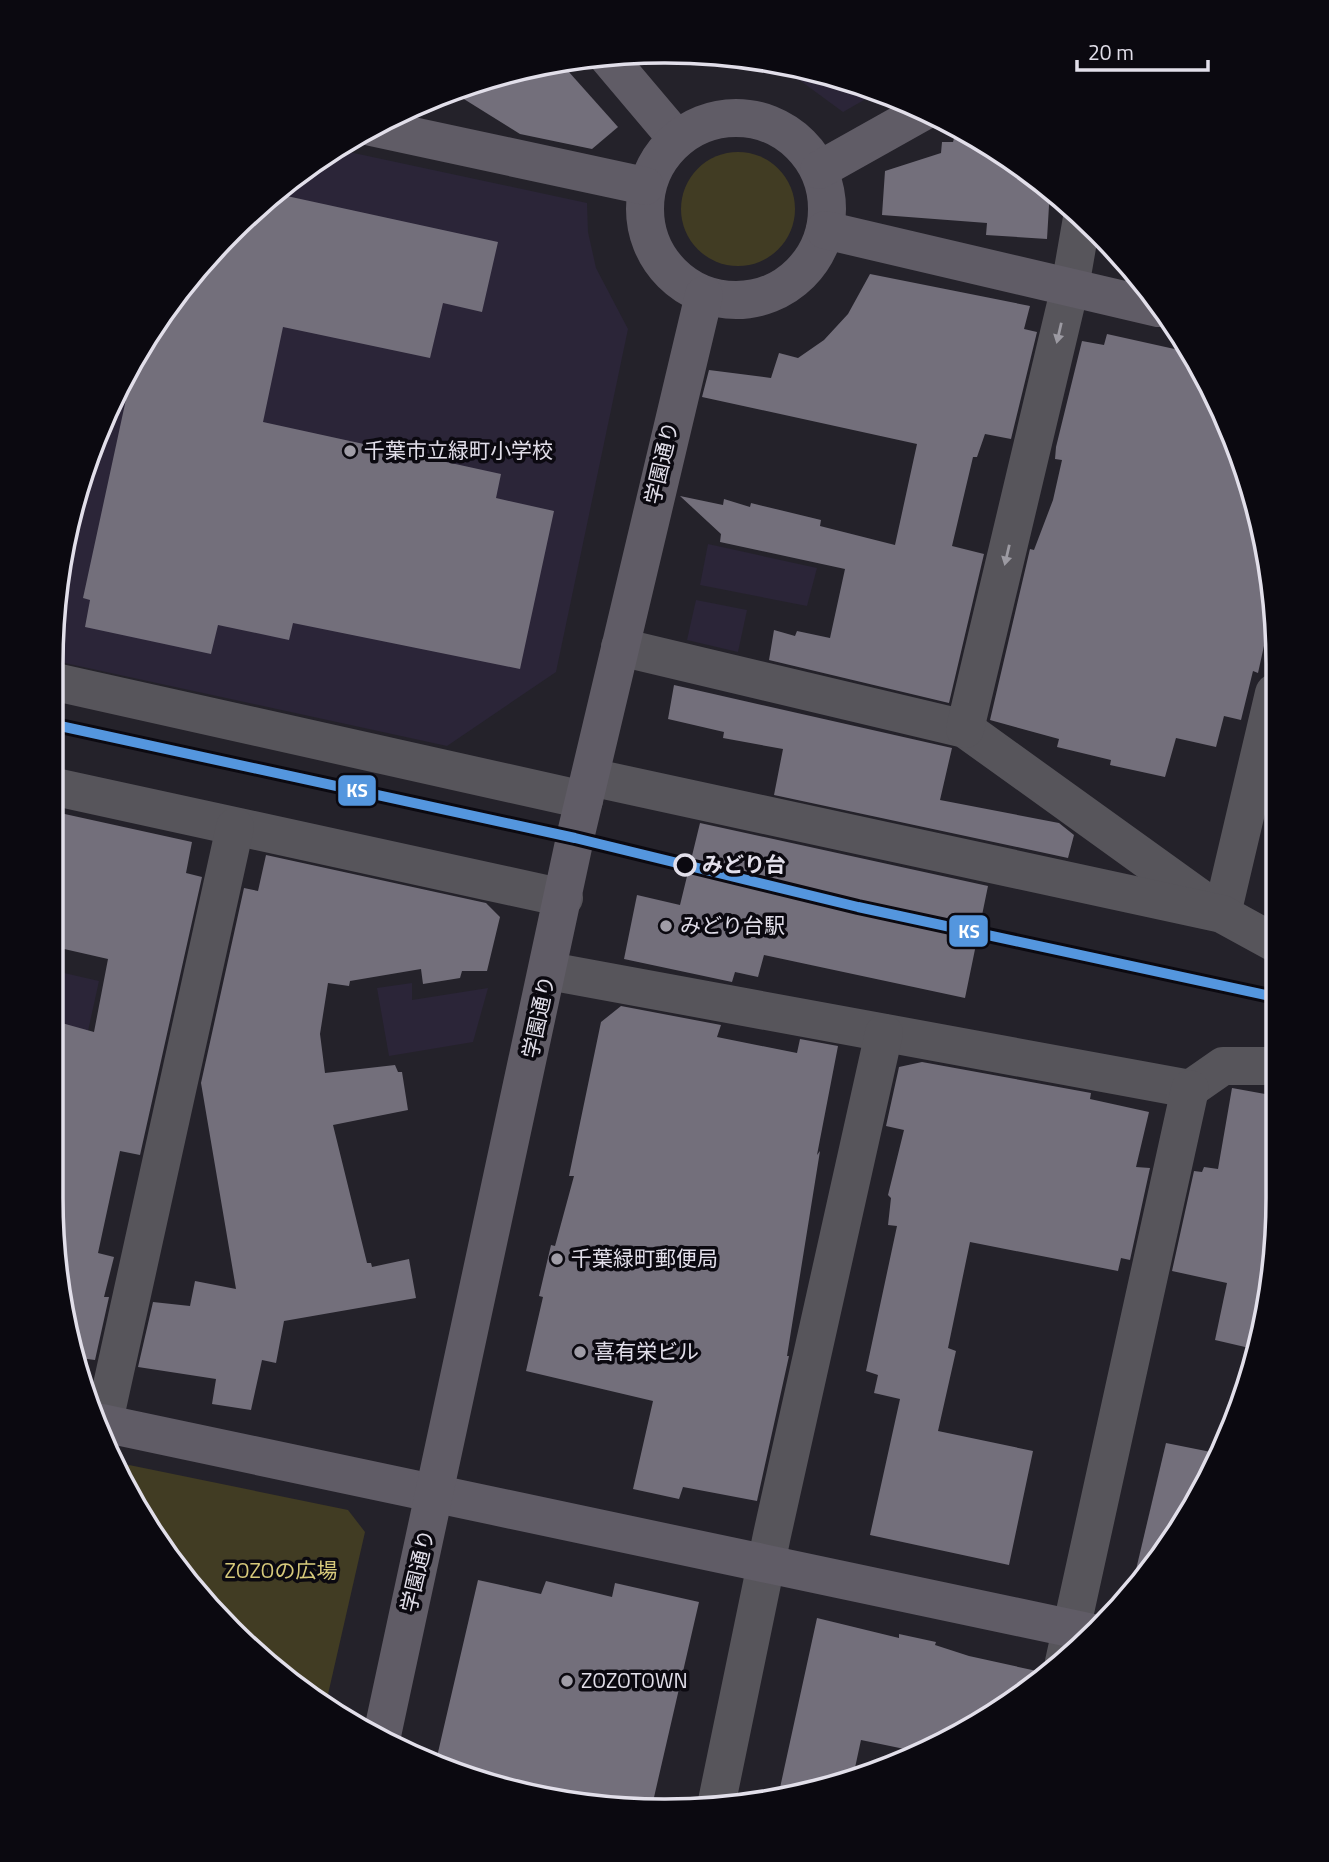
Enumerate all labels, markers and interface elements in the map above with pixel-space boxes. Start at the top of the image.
scale bar [1077,28,1208,72]
text: 20 m [1088,36,1134,68]
one-way arrow [1053,322,1064,344]
street label: 学園通り [636,418,686,507]
place label: 千葉市立緑町小学校 [364,434,553,466]
marker: 千葉市立緑町小学校 [342,443,358,459]
one-way arrow [1001,544,1012,566]
line badge: KS [337,774,377,807]
text: KS [346,775,368,804]
place label: みどり台 [702,848,786,880]
marker: みどり台 [674,854,696,876]
place label: みどり台駅 [680,909,785,941]
line badge: KS [948,914,989,948]
text: KS [958,916,980,945]
marker: みどり台駅 [658,918,674,934]
street label: 学園通り [514,972,562,1061]
place label: 千葉緑町郵便局 [571,1242,718,1274]
marker: 千葉緑町郵便局 [549,1251,565,1267]
place label: 喜有栄ビル [594,1335,699,1367]
marker: 喜有栄ビル [572,1344,588,1360]
street label: 学園通り [392,1526,442,1615]
park label: ZOZOの広場 [225,1554,337,1586]
place label: ZOZOTOWN [581,1664,688,1696]
marker: ZOZOTOWN [559,1673,575,1689]

